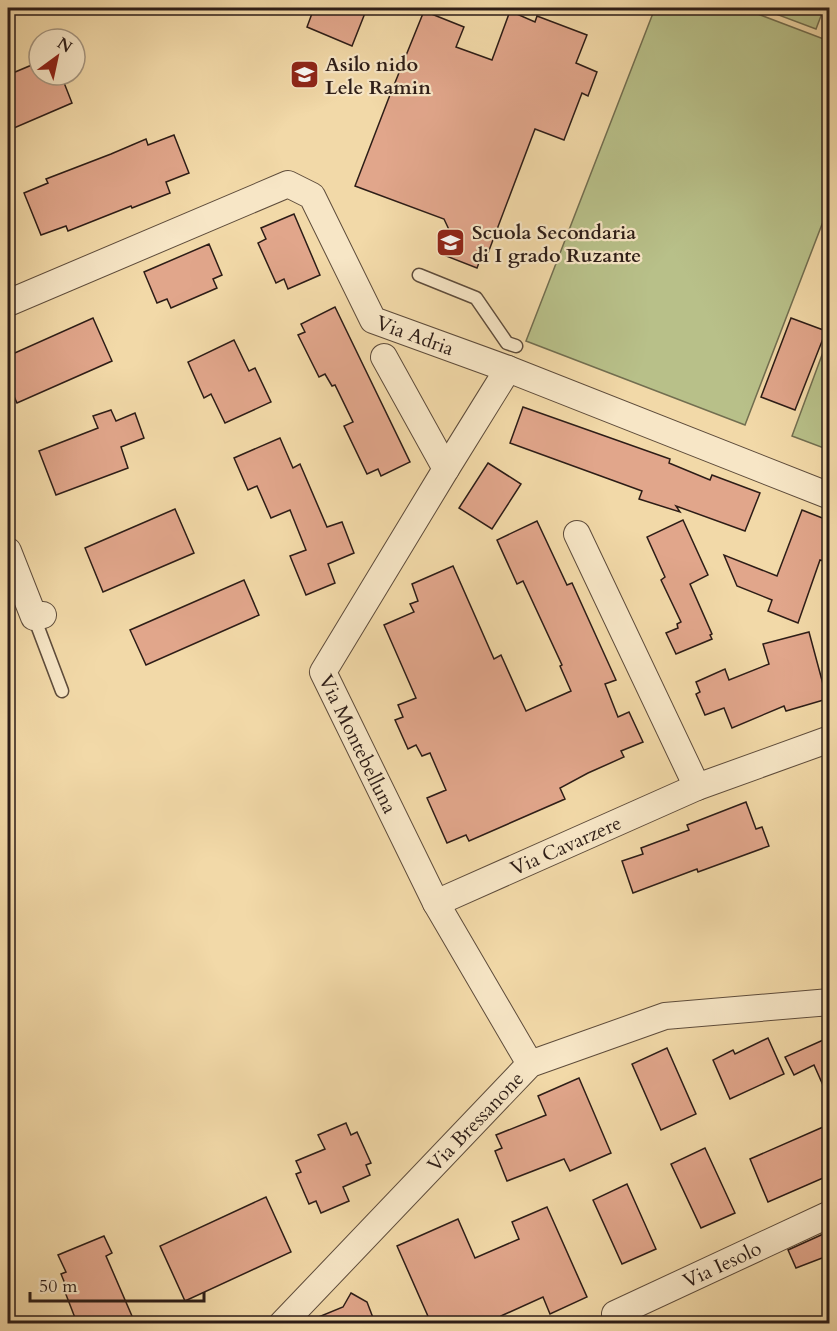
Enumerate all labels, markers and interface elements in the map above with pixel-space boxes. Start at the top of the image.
north arrow [27,27,87,87]
text: N [53,32,77,58]
place label: Asilo nido Lele Ramin [325,51,431,101]
school or university icon: Asilo nido Lele Ramin [288,59,320,91]
place label: Scuola Secondaria di I grado Ruzante [472,219,641,269]
school or university icon: Scuola Secondaria di I grado Ruzante [435,227,467,259]
street label: Via Adria [372,309,458,362]
street label: Via Montebelluna [313,670,404,818]
street label: Via Cavarzere [506,809,626,882]
street label: Via Bressanone [421,1065,530,1177]
street label: Via Iesolo [678,1234,766,1294]
scale bar [30,1265,204,1303]
text: 50 m [39,1274,78,1299]

